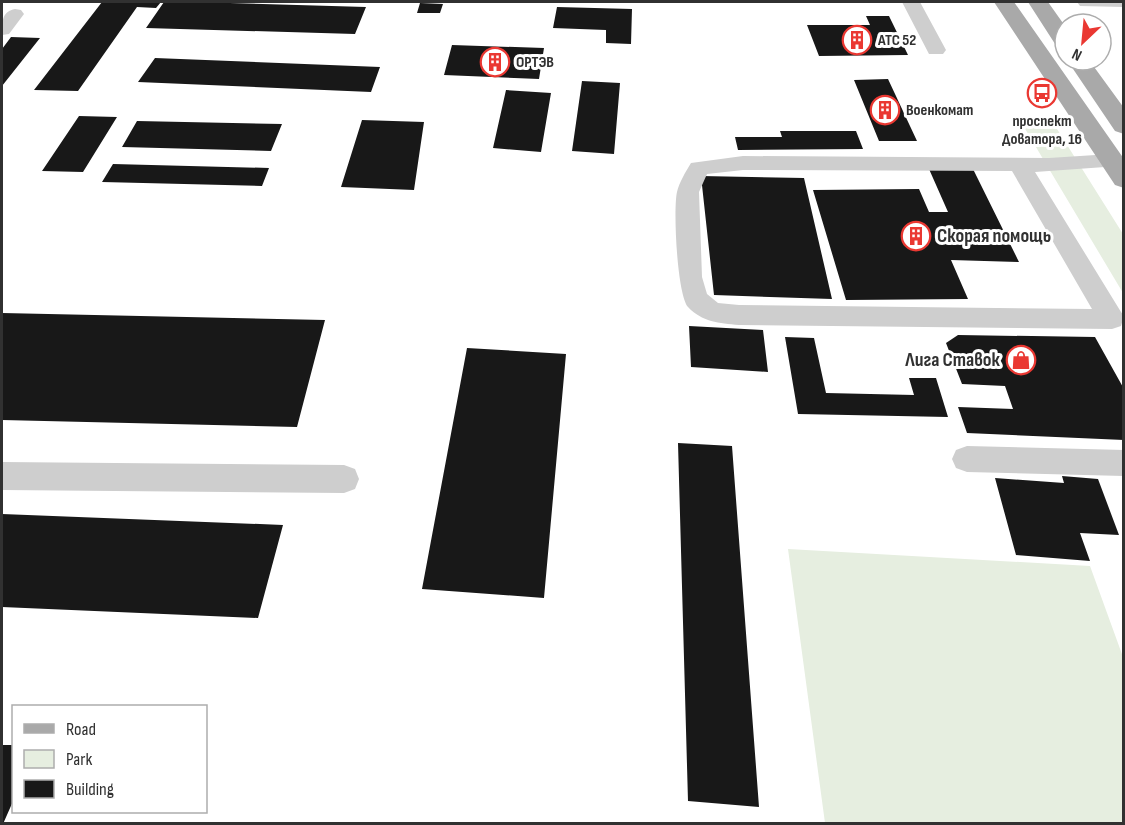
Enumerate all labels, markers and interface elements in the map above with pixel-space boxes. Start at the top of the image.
north arrow [1053,12,1113,72]
building icon: АТС 52 [841,24,873,56]
place label: АТС 52 [877,31,916,50]
text: N [1069,44,1085,65]
building icon: ОРТЭВ [479,46,511,78]
place label: ОРТЭВ [516,53,554,72]
bus stop icon: проспект Доватора, 16 [1026,77,1058,109]
building icon: Военкомат [869,94,901,126]
place label: Военкомат [906,101,973,120]
place label: проспект Доватора, 16 [1002,112,1082,149]
building icon: Скорая помощь [900,220,932,252]
place label: Скорая помощь [937,224,1051,248]
shop icon: Лига Ставок [1005,344,1037,376]
place label: Лига Ставок [904,348,1001,372]
legend [12,705,207,813]
text: Road [66,719,96,740]
text: Park [66,749,92,770]
text: Building [66,779,114,800]

